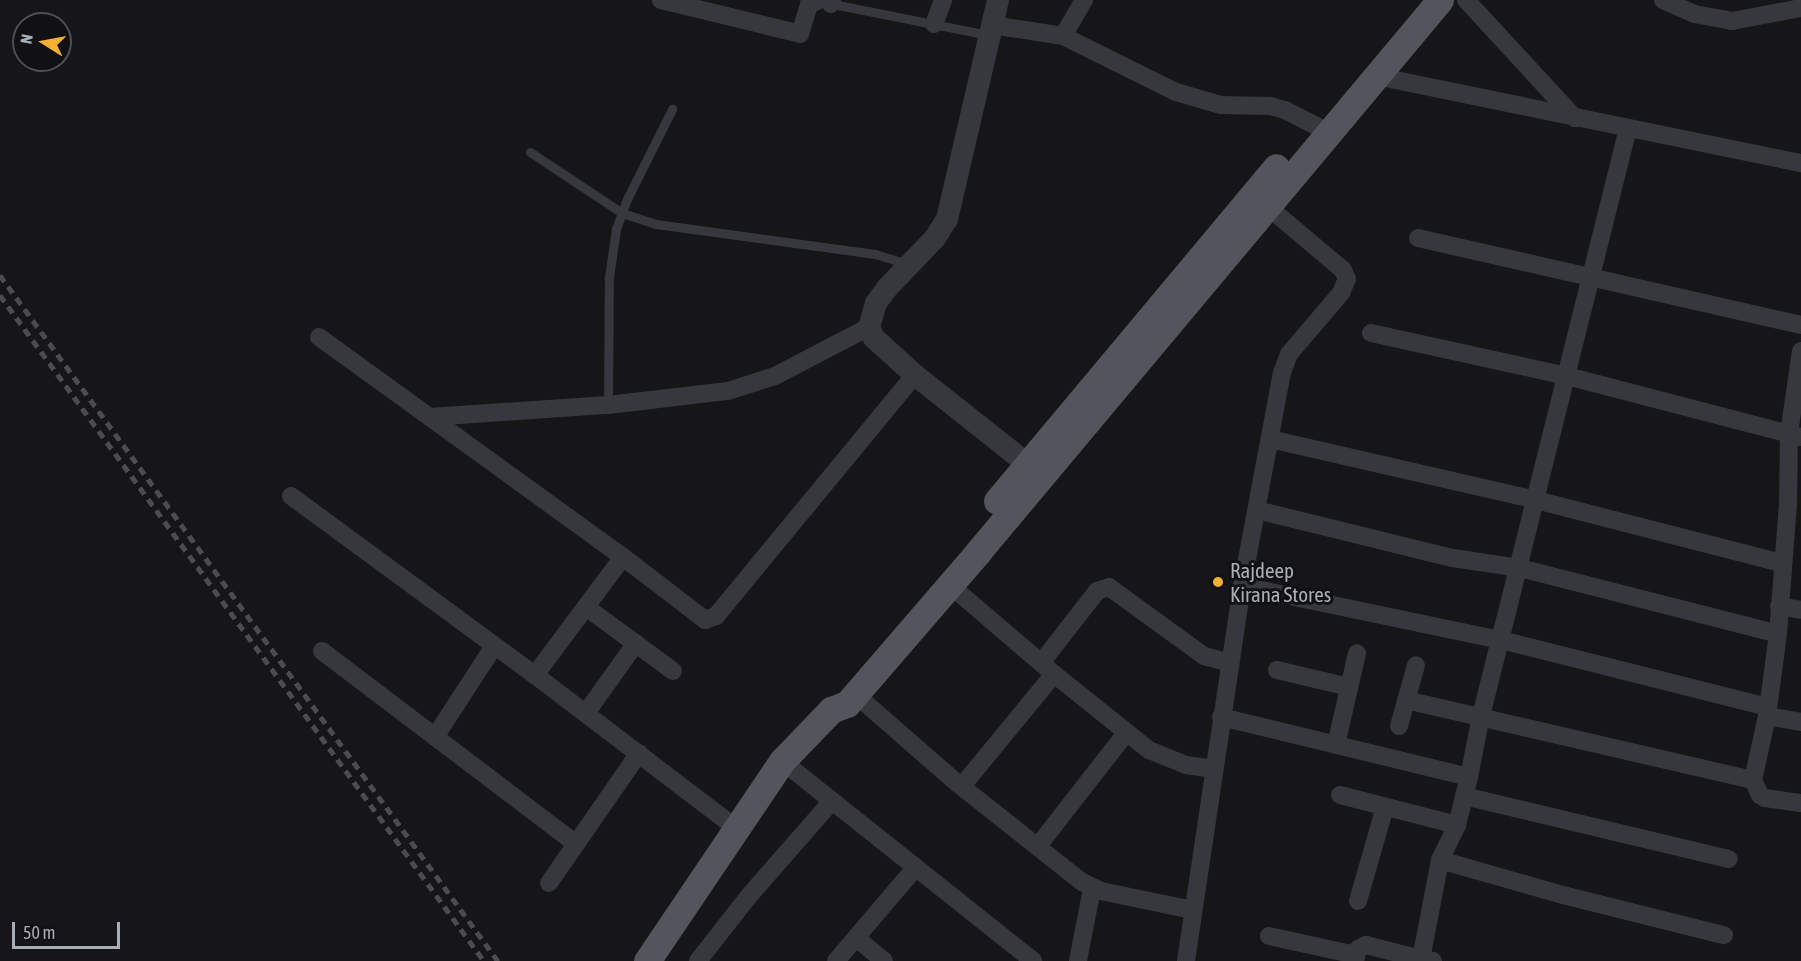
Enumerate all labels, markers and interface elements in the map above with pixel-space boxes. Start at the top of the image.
north arrow [12,12,72,72]
text: N [17,33,36,45]
place label: Rajdeep Kirana Stores [1230,557,1331,607]
marker: Rajdeep Kirana Stores [1211,575,1225,589]
scale bar [15,910,123,948]
text: 50 m [23,922,55,943]

